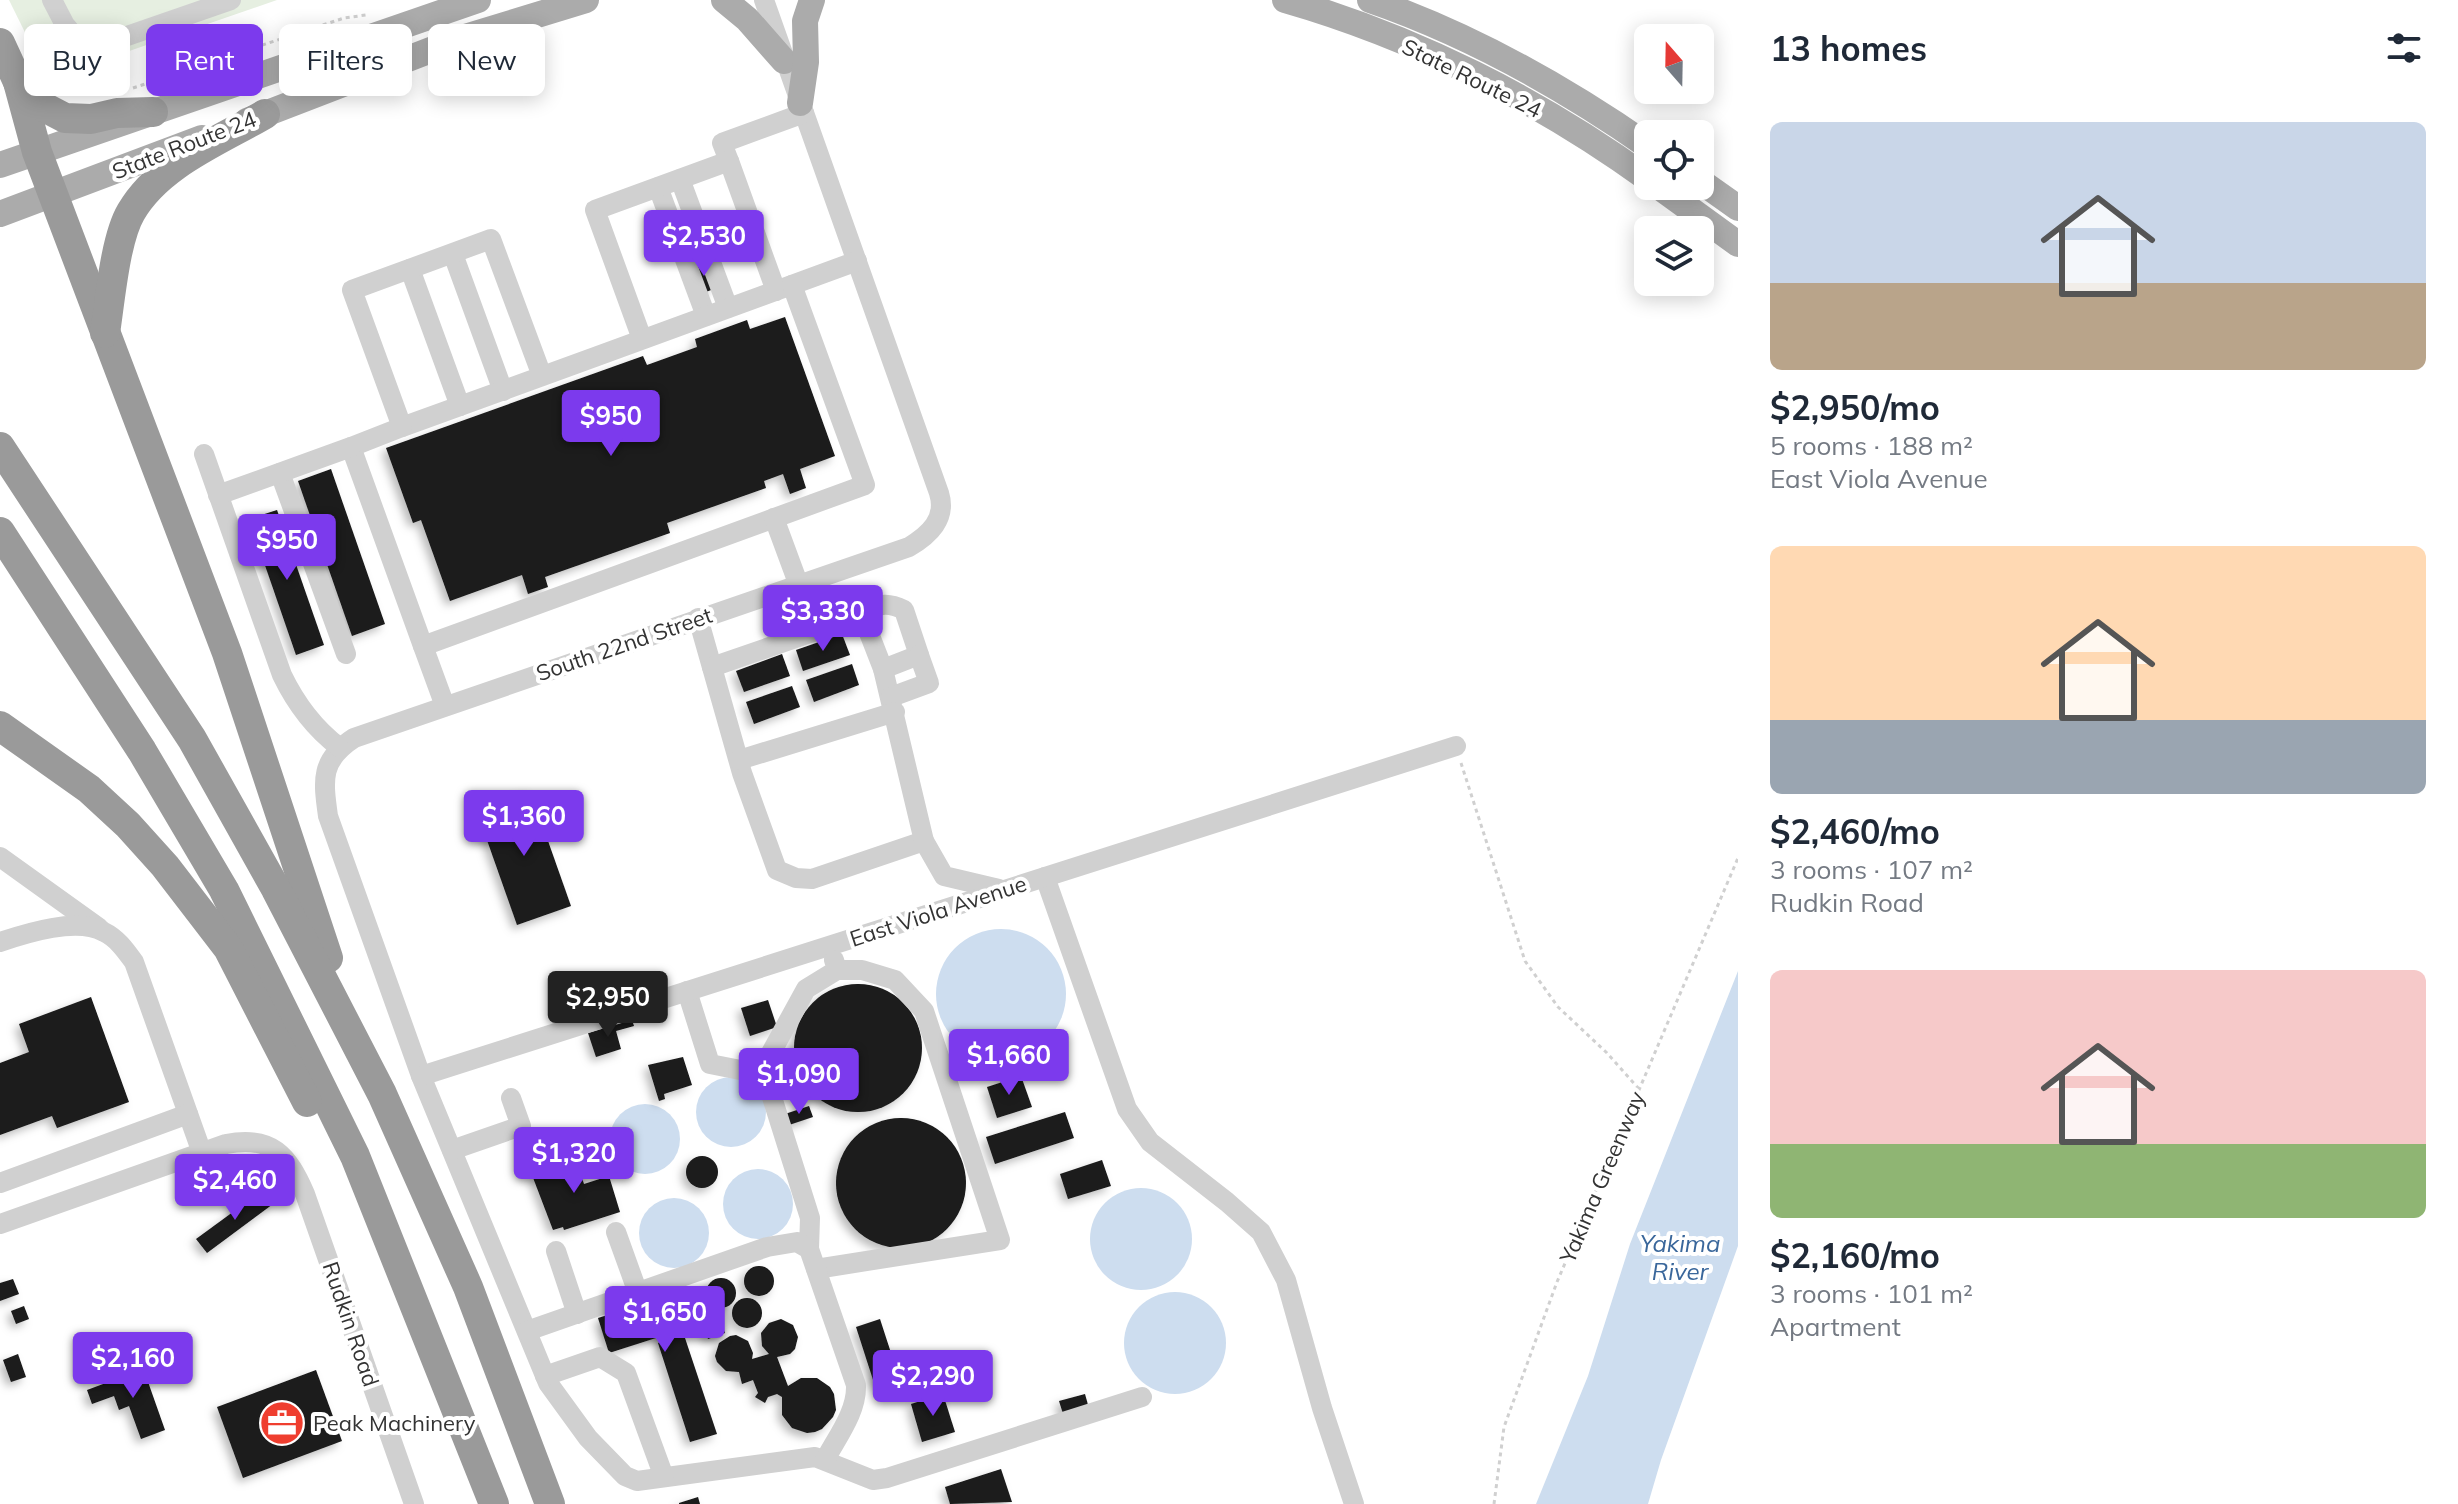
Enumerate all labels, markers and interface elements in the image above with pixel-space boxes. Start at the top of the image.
chip: Buy [24,24,130,96]
chip: Rent [146,24,263,96]
chip: Filters [279,24,412,96]
chip: New [428,24,545,96]
north arrow [1634,24,1714,104]
map controls [1634,24,1714,296]
icon: filters [2382,26,2426,70]
text: 13 homes [1770,27,1927,70]
street label: State Route 24 [1398,32,1546,124]
street label: State Route 24 [108,105,260,185]
button: locate [1634,120,1714,200]
icon: home [2026,174,2170,318]
pin: $2,530 [639,210,769,278]
button: layers [1634,216,1714,296]
text: $2,530 [662,219,746,252]
text: $2,950/mo [1770,386,1940,429]
pin: $950 [564,390,658,458]
text: $950 [580,399,642,432]
text: 5 rooms · 188 m² [1770,429,1973,462]
text: East Viola Avenue [1770,462,1988,495]
pin: $950 [240,514,334,582]
text: $950 [256,523,318,556]
pin: $3,330 [758,585,888,653]
text: $3,330 [781,594,865,627]
icon: home [2026,598,2170,742]
street label: South 22nd Street [532,601,716,687]
pin: $1,360 [459,790,589,858]
text: $1,360 [482,799,566,832]
text: $2,460/mo [1770,810,1940,853]
text: 3 rooms · 107 m² [1770,853,1973,886]
street label: East Viola Avenue [846,869,1030,953]
text: Rudkin Road [1770,886,1924,919]
pin: $2,950 [543,971,673,1039]
text: $2,950 [566,980,650,1013]
icon: home [2026,1022,2170,1166]
pin: $1,660 [944,1029,1074,1097]
text: $1,660 [967,1038,1051,1071]
pin: $1,090 [734,1048,864,1116]
text: $1,090 [757,1057,841,1090]
street label: Yakima Greenway [1553,1087,1651,1268]
pin: $1,320 [509,1127,639,1195]
text: $1,320 [532,1136,616,1169]
pin: $2,460 [170,1154,300,1222]
text: $2,460 [193,1163,277,1196]
water label: Yakima River [1640,1228,1720,1286]
text: $2,160/mo [1770,1234,1940,1277]
street label: Rudkin Road [317,1258,385,1390]
text: 3 rooms · 101 m² [1770,1277,1973,1310]
pin: $1,650 [600,1286,730,1354]
text: $1,650 [623,1295,707,1328]
text: Apartment [1770,1310,1901,1343]
pin: $2,160 [68,1332,198,1400]
text: $2,160 [91,1341,175,1374]
pin: $2,290 [868,1350,998,1418]
text: $2,290 [891,1359,975,1392]
office icon: Peak Machinery [258,1399,306,1447]
place label: Peak Machinery [313,1409,476,1437]

